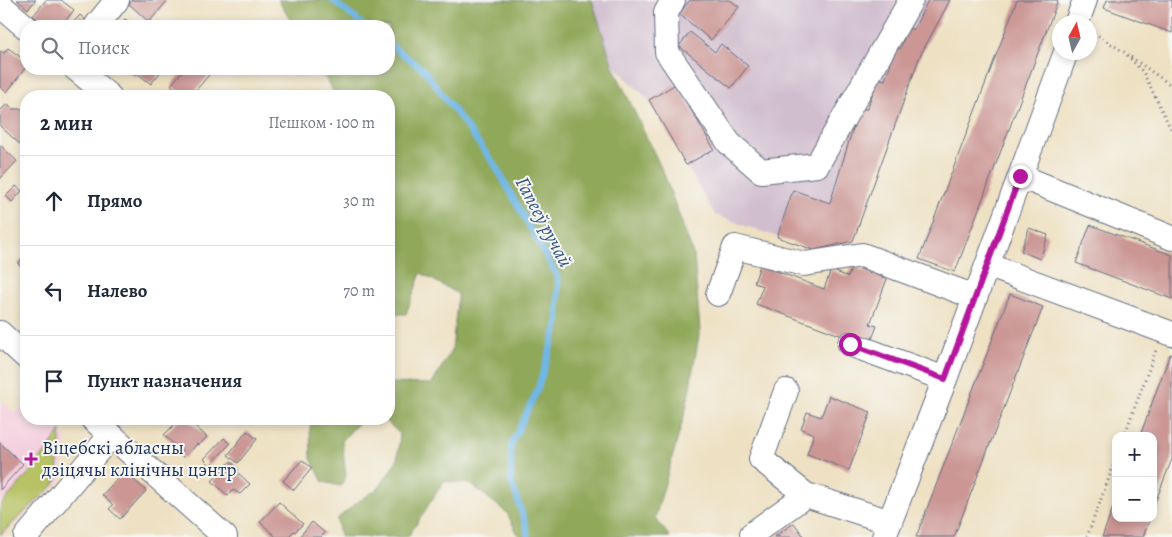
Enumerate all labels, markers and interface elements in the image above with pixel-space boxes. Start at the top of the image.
north arrow [1052,15,1097,60]
search box [20,20,395,75]
icon: search [38,34,66,62]
text: Поиск [78,35,130,61]
text: 2 мин [40,109,93,137]
text: Пешком · 100 m [268,112,375,134]
route end [1009,165,1032,188]
water label: Гапееў ручай [509,172,579,272]
icon: ahead [40,187,68,215]
text: Прямо [87,188,142,214]
text: 30 m [343,190,375,212]
icon: left [40,277,68,305]
text: Налево [87,278,147,304]
text: 70 m [343,280,375,302]
route start [839,333,862,356]
icon: arrive [40,367,68,395]
text: Пункт назначения [87,368,242,394]
map controls [1112,432,1157,522]
button: + [1112,432,1157,477]
place label: Віцебскі абласны дзіцячы клінічны цэнтр [41,435,237,483]
marker: Віцебскі абласны дзіцячы клінічны цэнтр [24,452,38,466]
button: − [1112,477,1157,522]

